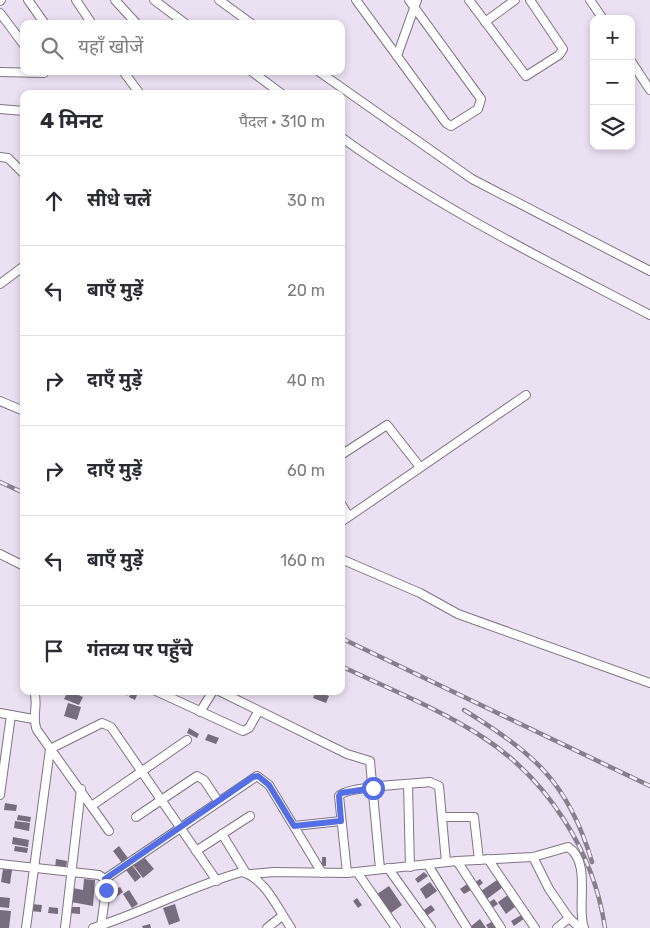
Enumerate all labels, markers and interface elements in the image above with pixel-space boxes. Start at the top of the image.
map controls [590,15,635,150]
button: + [590,15,635,60]
search box [20,20,345,75]
icon: search [38,34,66,62]
text: यहाँ खोजें [78,35,143,58]
button: − [590,60,635,105]
button: layers [590,105,635,150]
text: 4 मिनट [40,108,103,133]
text: पैदल · 310 m [239,112,325,131]
icon: ahead [40,187,68,215]
text: सीधे चलें [87,188,151,211]
text: 30 m [287,191,325,210]
icon: left [40,277,68,305]
text: बाएँ मुड़ें [87,278,143,301]
text: 20 m [287,281,325,300]
icon: right [40,367,68,395]
text: दाएँ मुड़ें [87,368,142,391]
text: 40 m [287,371,325,390]
icon: right [40,457,68,485]
text: दाएँ मुड़ें [87,458,142,481]
text: 60 m [287,461,325,480]
icon: left [40,547,68,575]
text: बाएँ मुड़ें [87,548,143,571]
text: 160 m [280,551,325,570]
icon: arrive [40,637,68,665]
text: गंतव्य पर पहुँचे [87,638,193,661]
route start [362,777,385,800]
route end [95,879,118,902]

